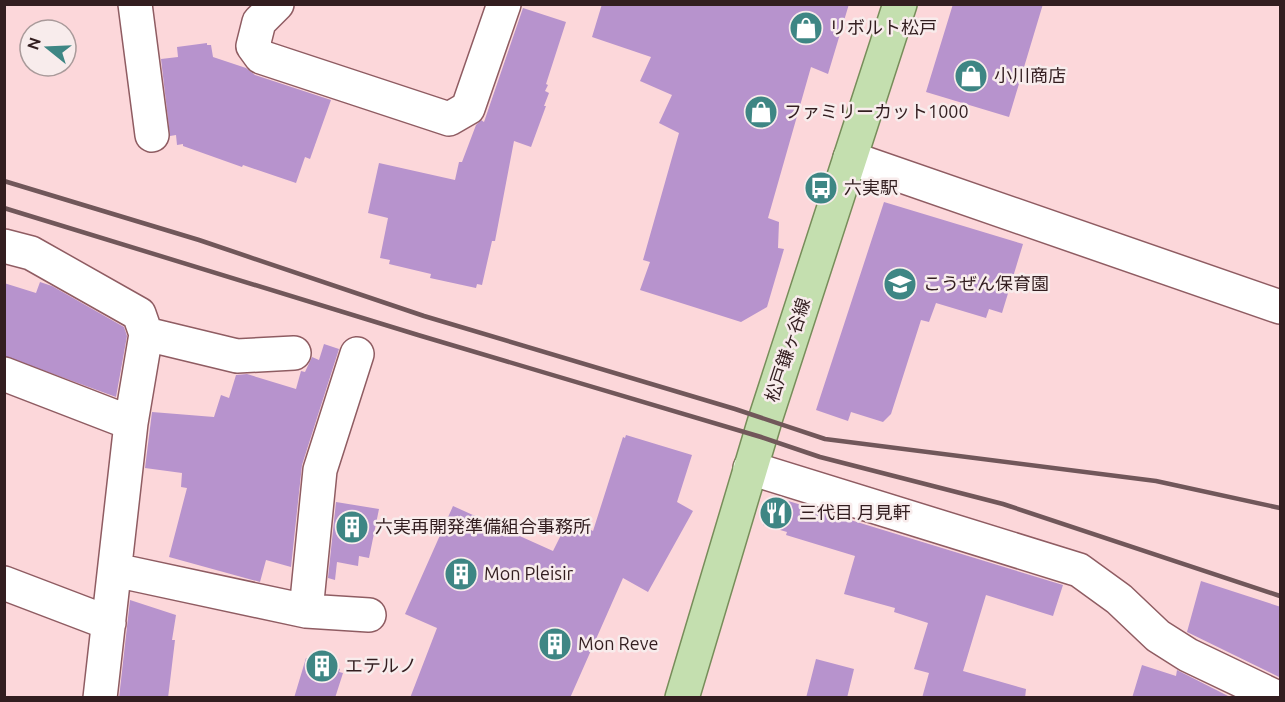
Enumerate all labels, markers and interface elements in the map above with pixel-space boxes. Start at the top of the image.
shop icon: リボルト松戸 [788,10,824,46]
place label: リボルト松戸 [829,17,937,37]
north arrow [18,18,78,78]
text: N [23,35,44,52]
shop icon: 小川商店 [953,58,989,94]
place label: 小川商店 [994,65,1066,85]
shop icon: ファミリーカット1000 [743,94,779,130]
place label: ファミリーカット1000 [784,101,969,121]
bus stop icon: 六実駅 [803,170,839,206]
place label: 六実駅 [844,177,898,197]
school or university icon: こうぜん保育園 [882,266,918,302]
place label: こうぜん保育園 [923,273,1049,293]
street label: 松戸鎌ヶ谷線 [761,295,813,404]
restaurant icon: 三代目 月見軒 [758,495,794,531]
place label: 三代目 月見軒 [799,502,911,522]
building icon: 六実再開発準備組合事務所 [334,509,370,545]
place label: 六実再開発準備組合事務所 [375,516,591,536]
building icon: Mon Pleisir [443,556,479,592]
place label: Mon Pleisir [484,563,574,583]
building icon: Mon Reve [537,626,573,662]
place label: Mon Reve [578,633,658,653]
building icon: エテルノ [304,648,340,684]
place label: エテルノ [345,655,417,675]

